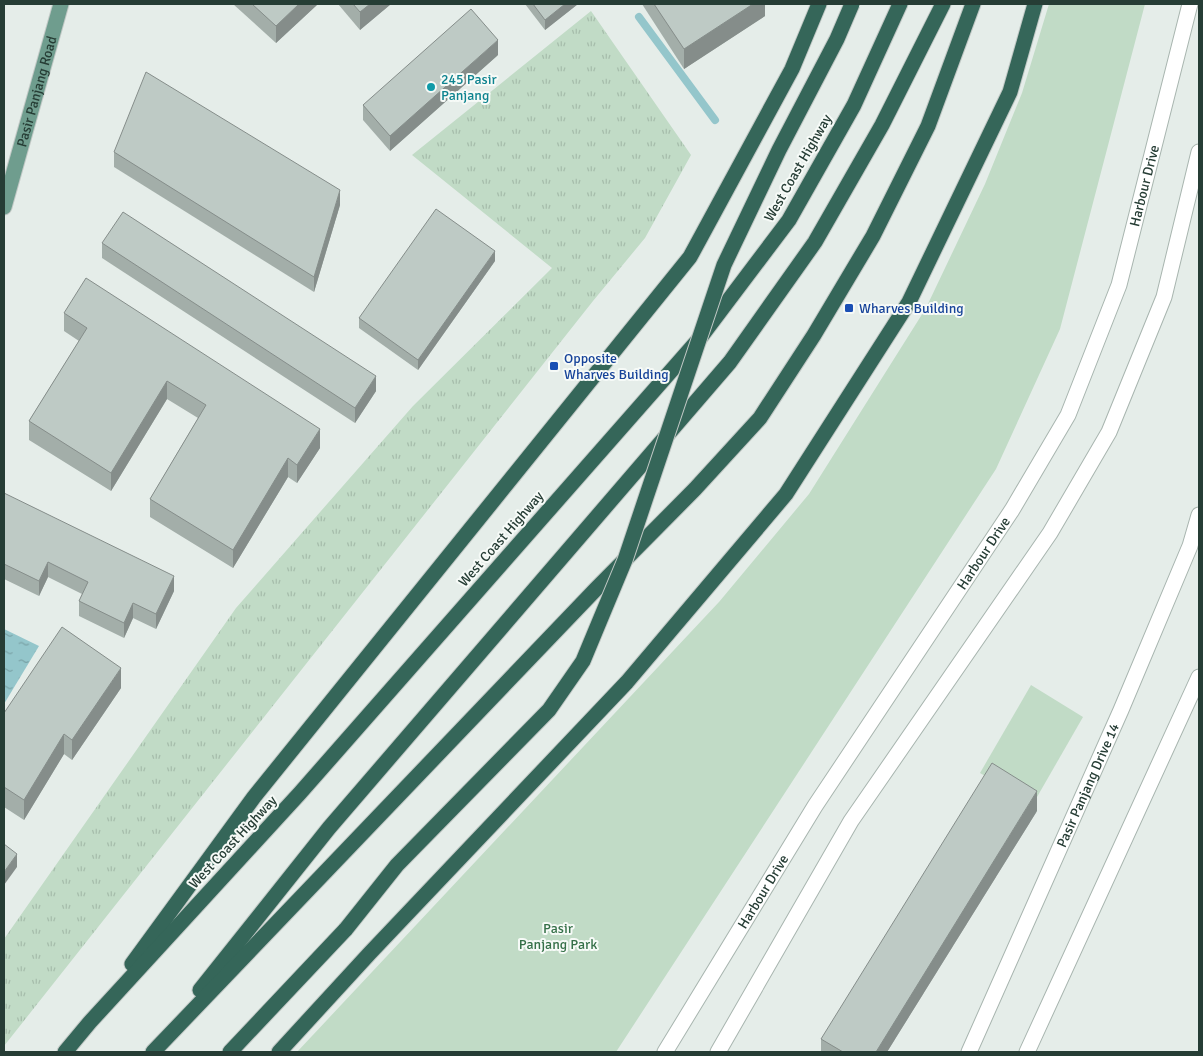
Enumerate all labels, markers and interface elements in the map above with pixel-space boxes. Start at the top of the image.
street label: Pasir Panjang Road [13,34,60,149]
place label: 245 Pasir Panjang [441,71,497,104]
marker: 245 Pasir Panjang [425,81,437,93]
street label: West Coast Highway [760,111,836,225]
street label: Harbour Drive [1126,143,1163,228]
place label: Wharves Building [859,300,964,317]
marker: Wharves Building [843,302,855,314]
place label: Opposite Wharves Building [564,350,669,383]
marker: Opposite Wharves Building [548,360,560,372]
street label: West Coast Highway [455,488,547,590]
street label: Harbour Drive [953,513,1014,593]
street label: Pasir Panjang Drive 14 [1053,720,1123,850]
street label: West Coast Highway [186,792,281,892]
street label: Harbour Drive [734,851,792,932]
park label: Pasir Panjang Park [519,920,597,953]

